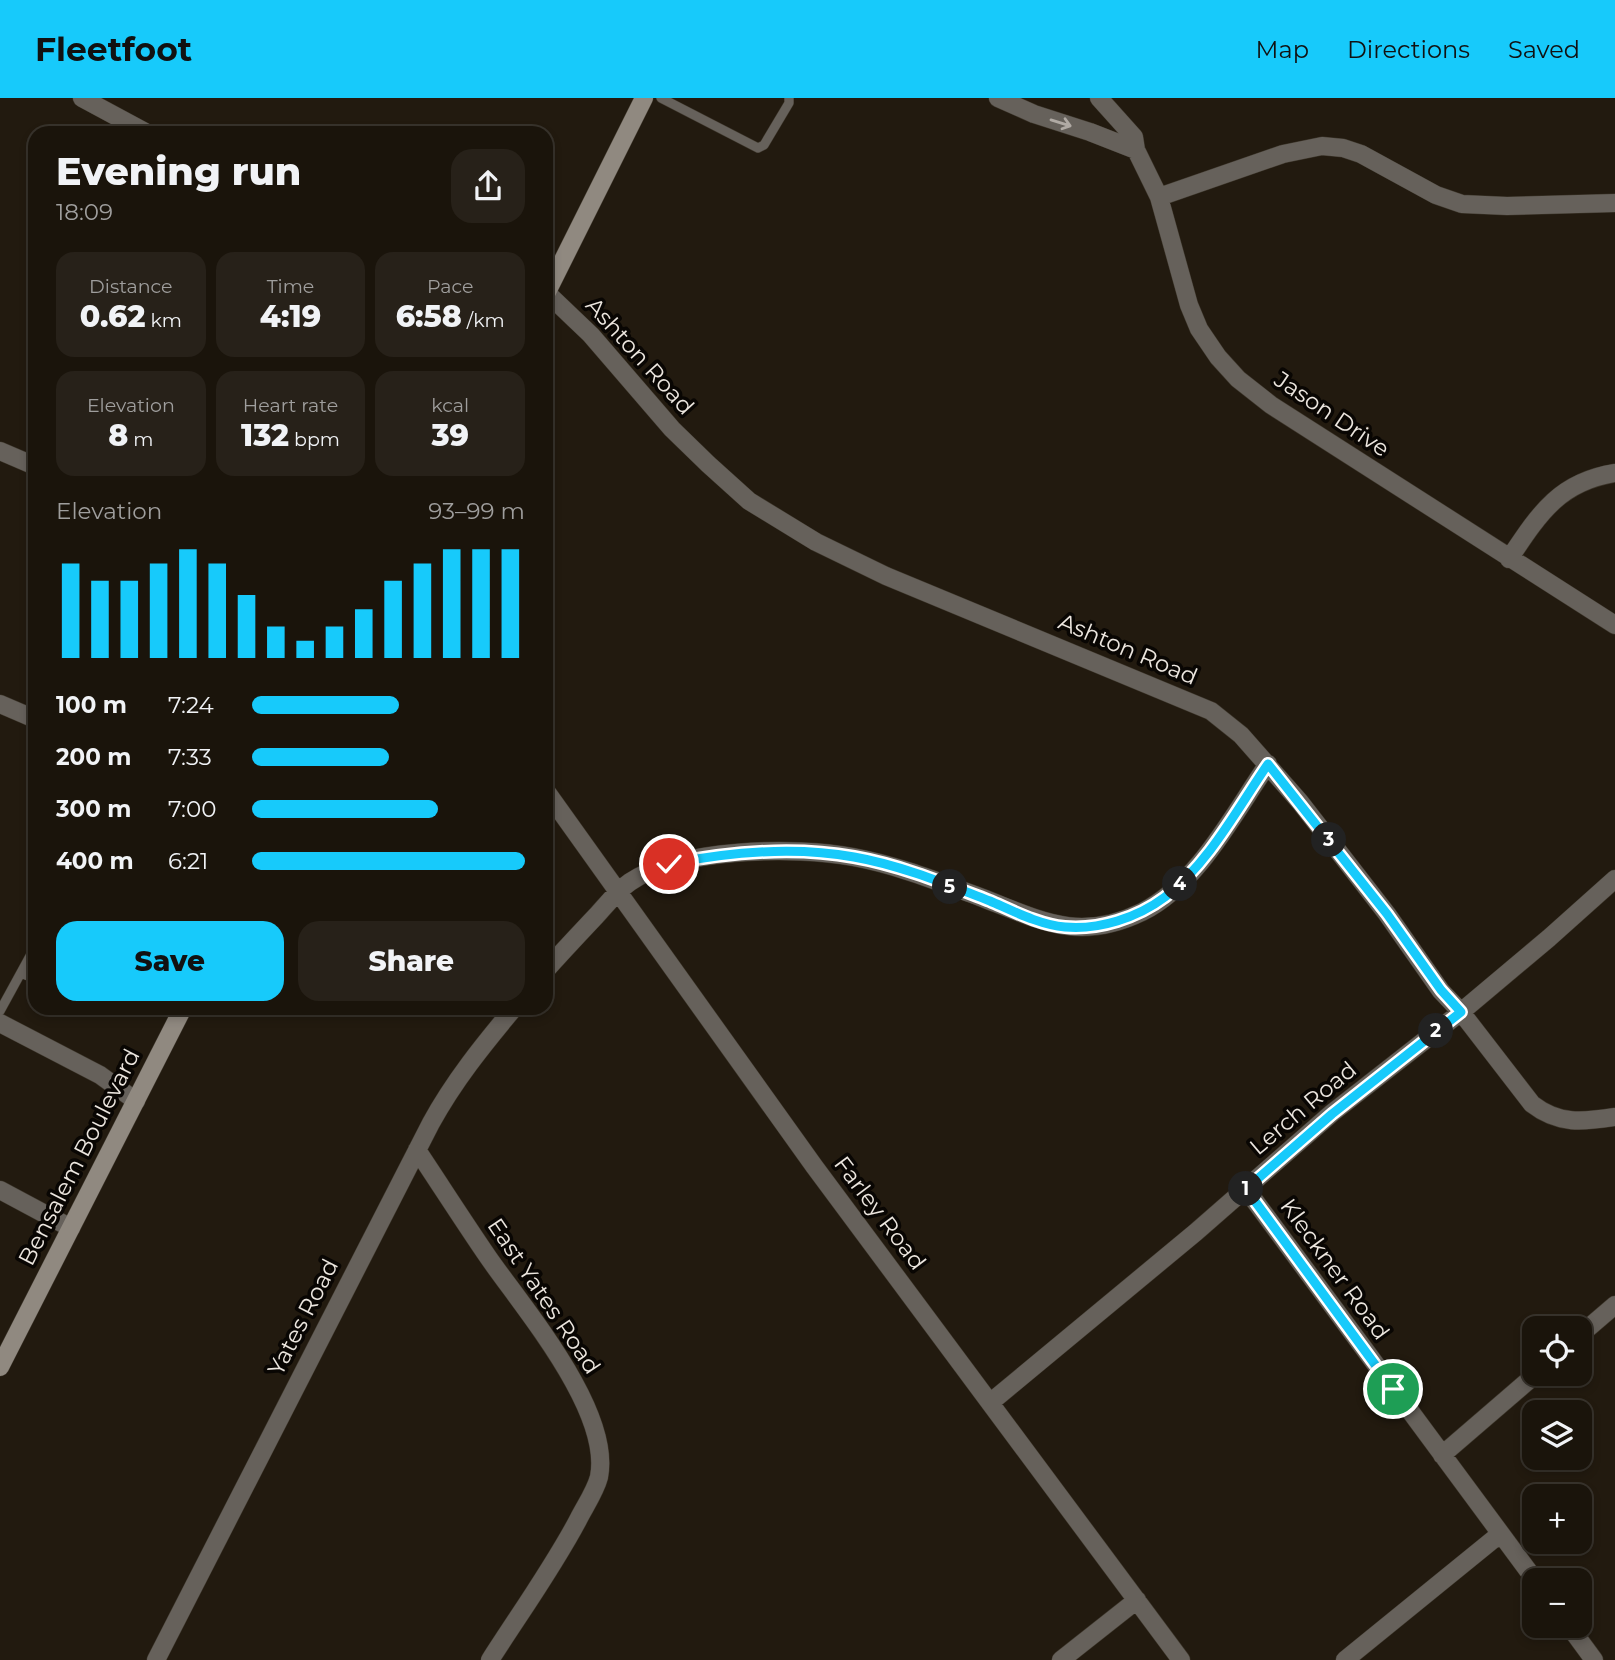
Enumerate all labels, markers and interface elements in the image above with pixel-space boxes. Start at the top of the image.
text: Fleetfoot [35,29,192,69]
text: Map [1256,35,1309,64]
text: Directions [1347,35,1470,64]
text: Saved [1508,35,1580,64]
one-way arrow [1050,117,1072,130]
text: Evening run [56,148,301,195]
button: share [451,149,525,223]
text: 18:09 [56,198,113,226]
text: Distance [89,275,173,298]
text: Time [267,275,314,298]
text: Pace [427,275,473,298]
street label: Ashton Road [580,292,700,420]
text: 0.62 [80,298,145,335]
text: 4:19 [260,298,321,335]
text: 6:58 [396,298,462,335]
text: km [145,309,182,332]
text: /km [462,309,505,332]
street label: Jason Drive [1268,365,1395,463]
text: Elevation [87,394,175,417]
text: Heart rate [243,394,338,417]
text: kcal [431,394,469,417]
text: 8 [108,417,128,454]
text: 132 [241,417,289,454]
text: 39 [431,417,469,454]
text: m [128,428,153,451]
text: bpm [289,428,340,451]
text: Elevation [56,497,162,525]
text: 93–99 m [428,497,525,525]
street label: Ashton Road [1054,607,1202,691]
text: 100 m [56,691,127,719]
text: 7:24 [168,691,214,719]
text: 200 m [56,743,131,771]
text: 7:33 [168,743,212,771]
text: 300 m [56,795,132,823]
text: 7:00 [168,795,216,823]
pin: 3 [1312,822,1346,858]
text: 3 [1323,828,1334,851]
pin [639,834,699,894]
icon: check [650,845,688,883]
text: 400 m [56,847,134,875]
text: 6:21 [168,847,208,875]
pin: 4 [1162,866,1198,902]
pin: 5 [932,870,968,904]
text: 4 [1173,872,1186,895]
text: 5 [944,875,955,898]
button: Save [56,921,284,1001]
button: Share [298,921,525,1001]
pin: 2 [1418,1014,1454,1048]
text: 2 [1430,1019,1441,1042]
street label: Bensalem Boulevard [12,1044,146,1270]
street label: Lerch Road [1244,1055,1362,1161]
street label: Farley Road [828,1151,932,1275]
pin: 1 [1228,1172,1264,1206]
text: 1 [1242,1177,1249,1200]
street label: Kleckner Road [1274,1193,1396,1345]
street label: East Yates Road [481,1213,607,1379]
street label: Yates Road [262,1254,344,1380]
map controls [1522,1316,1592,1638]
button: locate [1522,1316,1592,1386]
pin [1363,1359,1423,1419]
icon: arrive [1374,1370,1412,1408]
button: layers [1522,1400,1592,1470]
button: + [1522,1484,1592,1554]
button: − [1522,1568,1592,1638]

